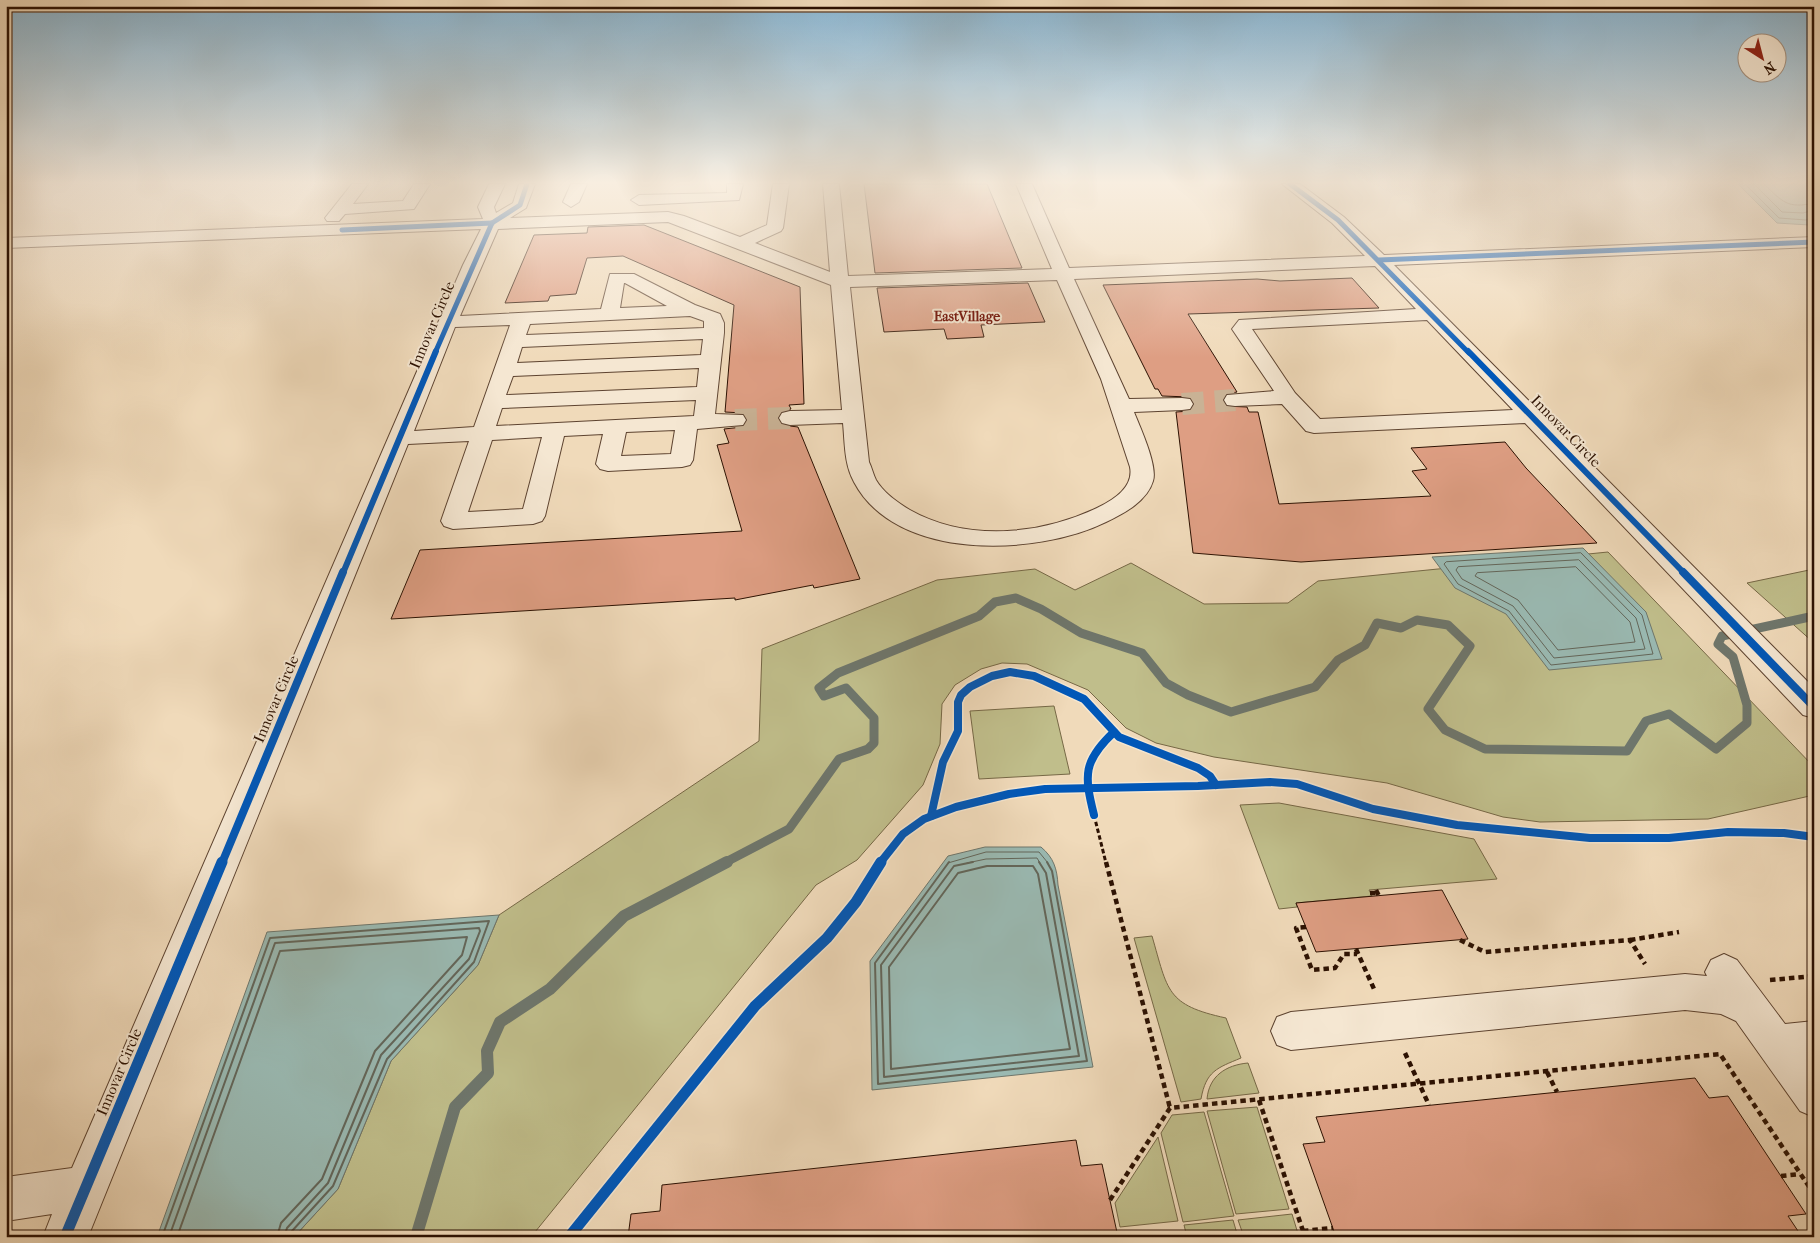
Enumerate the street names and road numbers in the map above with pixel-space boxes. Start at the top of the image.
street label: Innovar Circle [406,278,459,371]
street label: Innovar Circle [1527,391,1605,471]
street label: Innovar Circle [250,652,303,745]
street label: Innovar Circle [93,1025,146,1118]

